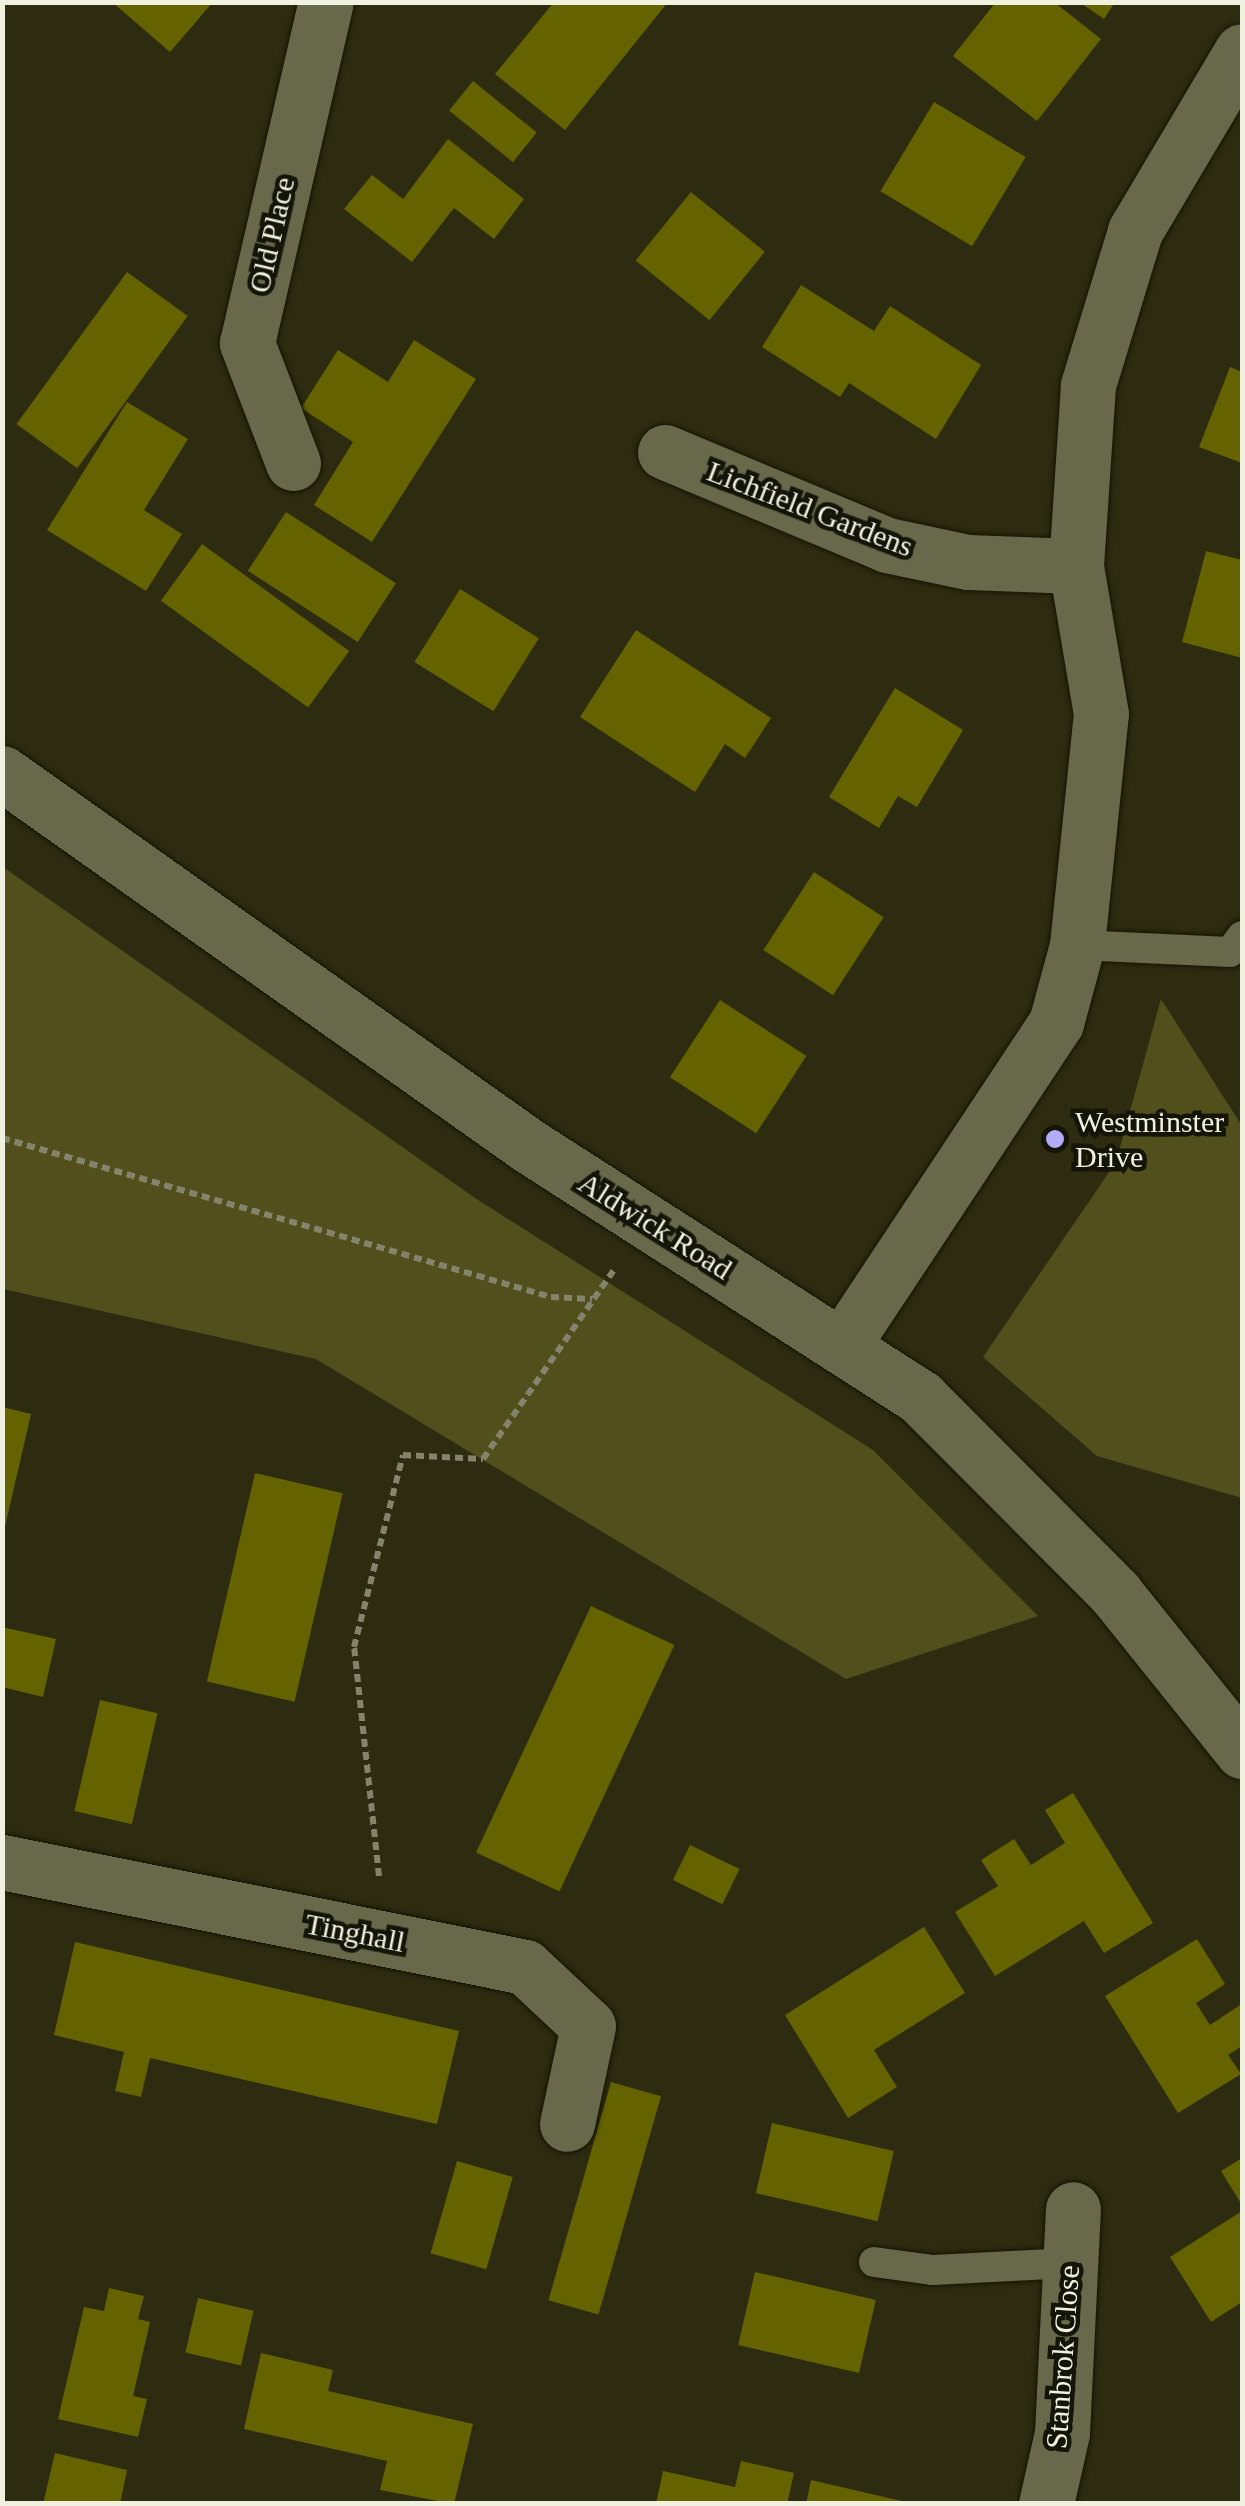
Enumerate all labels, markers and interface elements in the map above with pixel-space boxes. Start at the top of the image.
street label: Old Place [241,174,303,296]
street label: Lichfield Gardens [702,453,918,565]
place label: Westminster Drive [1075,1104,1224,1174]
marker: Westminster Drive [1044,1128,1066,1150]
street label: Aldwick Road [572,1165,738,1287]
street label: Tinghall [302,1906,408,1960]
street label: Stanbrok Close [1039,2264,1087,2450]

